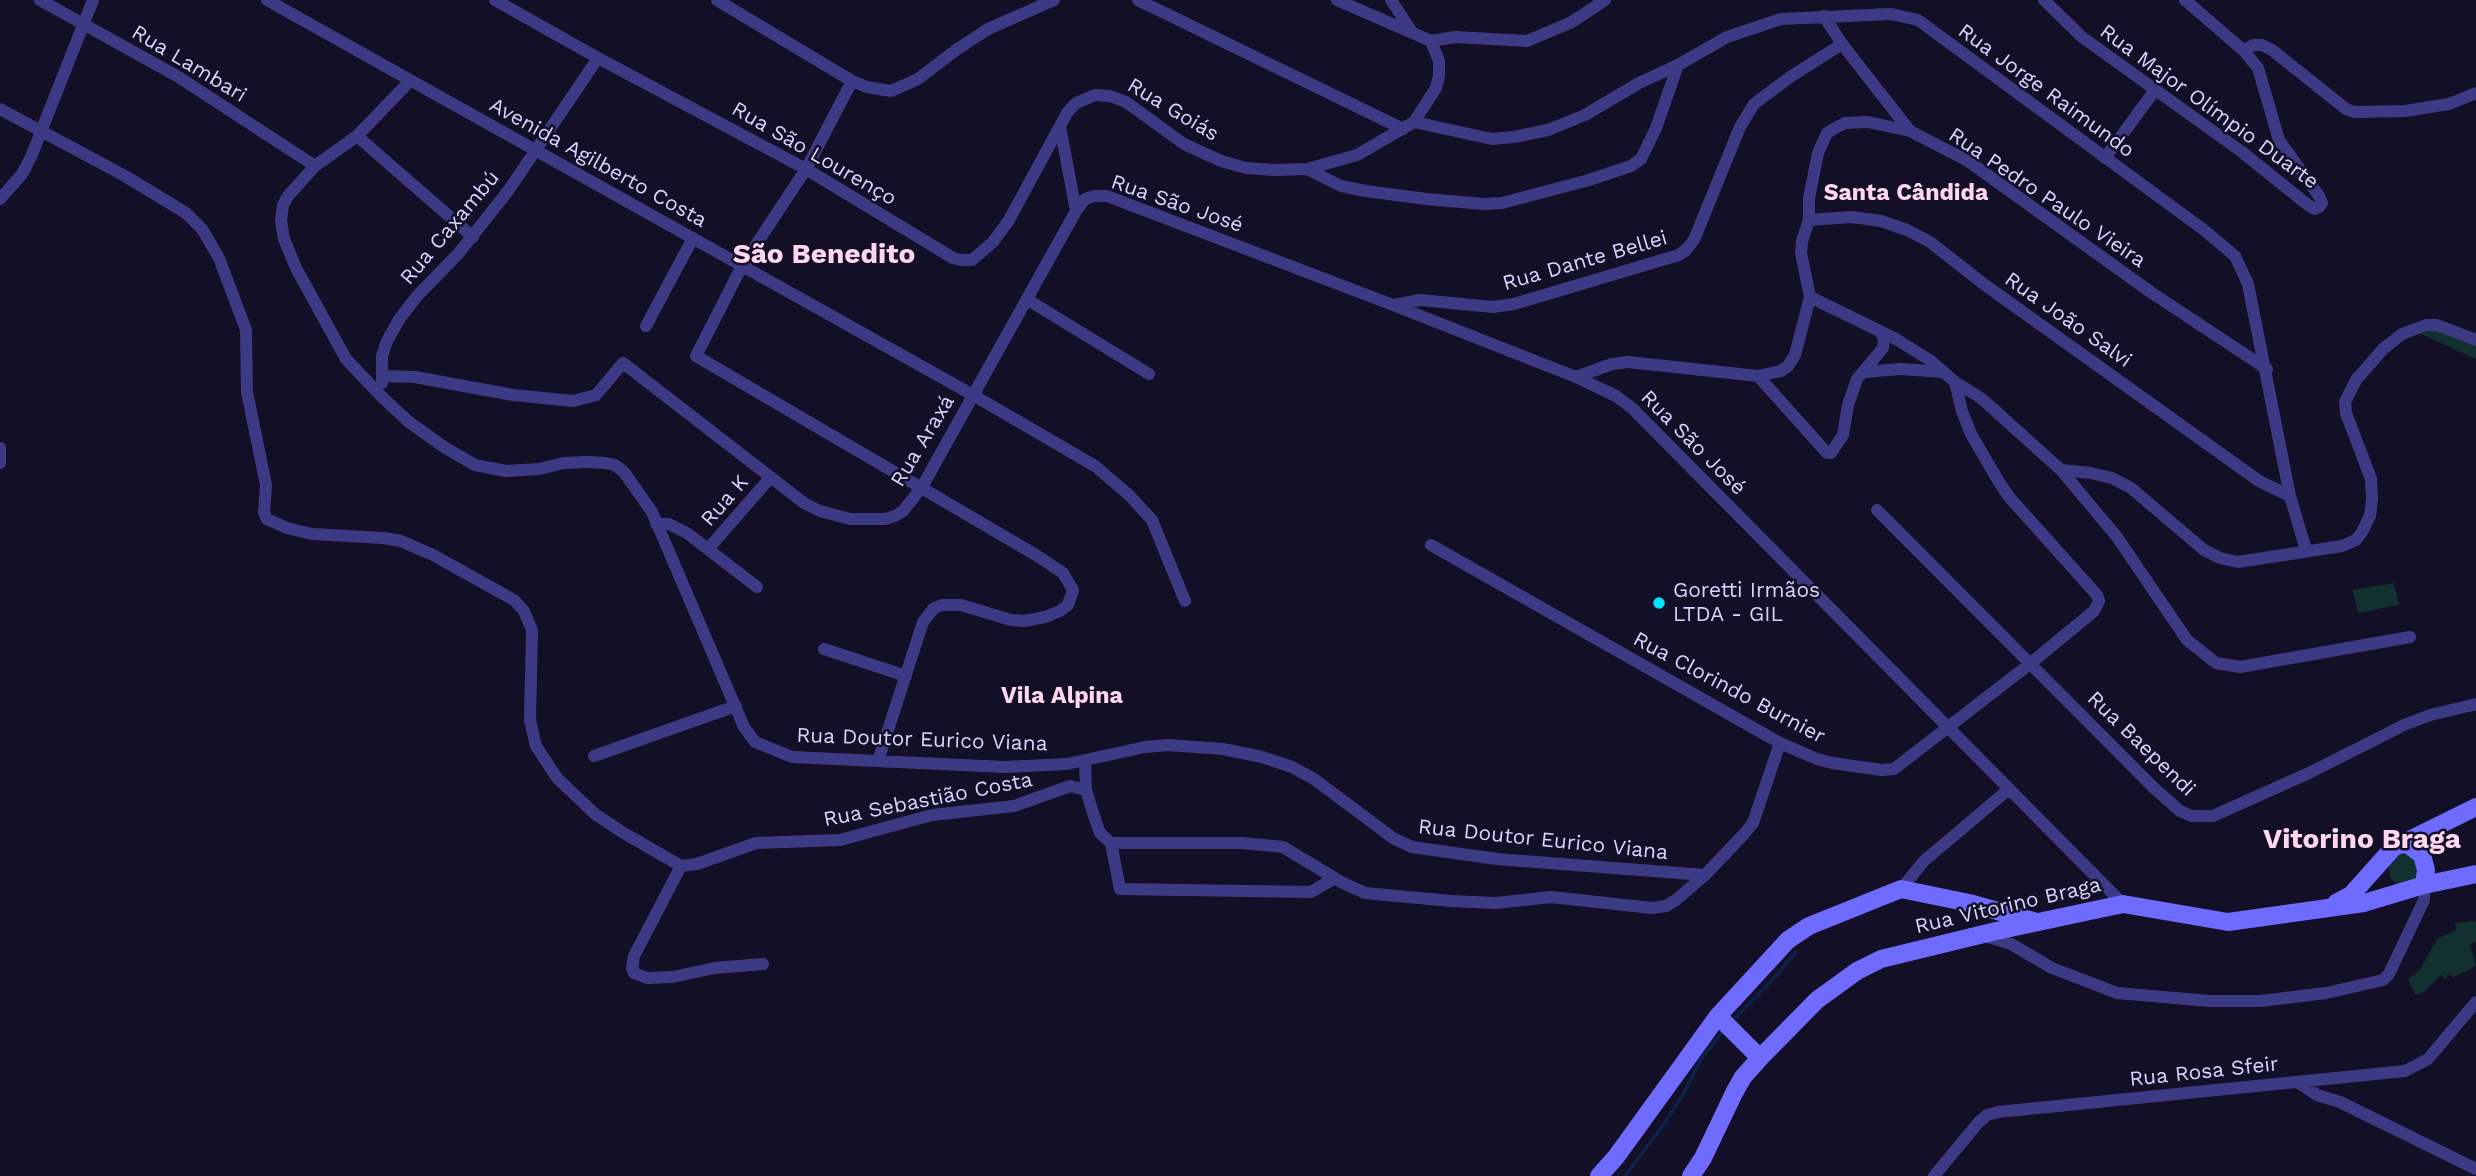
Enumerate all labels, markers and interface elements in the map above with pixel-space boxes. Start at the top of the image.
street label: Rua Jorge Raimundo [1953,19,2139,163]
street label: Rua Major Olímpio Duarte [2095,19,2323,195]
street label: Rua Lambari [127,20,251,108]
street label: Rua Goiás [1123,73,1223,147]
street label: Avenida Agilberto Costa [485,93,711,233]
street label: Rua São Lourenço [727,97,901,211]
street label: Rua Pedro Paulo Vieira [1944,123,2150,273]
street label: Rua Caxambú [395,166,505,290]
street label: Rua São José [1108,170,1246,238]
district label: Santa Cândida [1824,179,1988,207]
street label: Rua Dante Bellei [1500,225,1670,297]
district label: São Benedito [733,238,915,272]
street label: Rua João Salvi [2000,267,2136,373]
street label: Rua São José [1635,385,1751,501]
street label: Rua Araxá [886,391,960,491]
street label: Rua K [696,470,754,532]
place label: Goretti Irmãos LTDA - GIL [1673,578,1820,628]
marker: Goretti Irmãos LTDA - GIL [1651,595,1667,611]
street label: Rua Clorindo Burnier [1629,627,1829,749]
district label: Vila Alpina [1001,682,1123,710]
street label: Rua Baependi [2082,686,2200,802]
street label: Rua Doutor Eurico Viana [796,723,1048,757]
street label: Rua Sebastião Costa [821,767,1035,833]
street label: Rua Doutor Eurico Viana [1417,814,1669,866]
district label: Vitorino Braga [2263,823,2461,857]
street label: Rua Vitorino Braga [1913,872,2103,940]
street label: Rua Rosa Sfeir [2128,1052,2280,1092]

